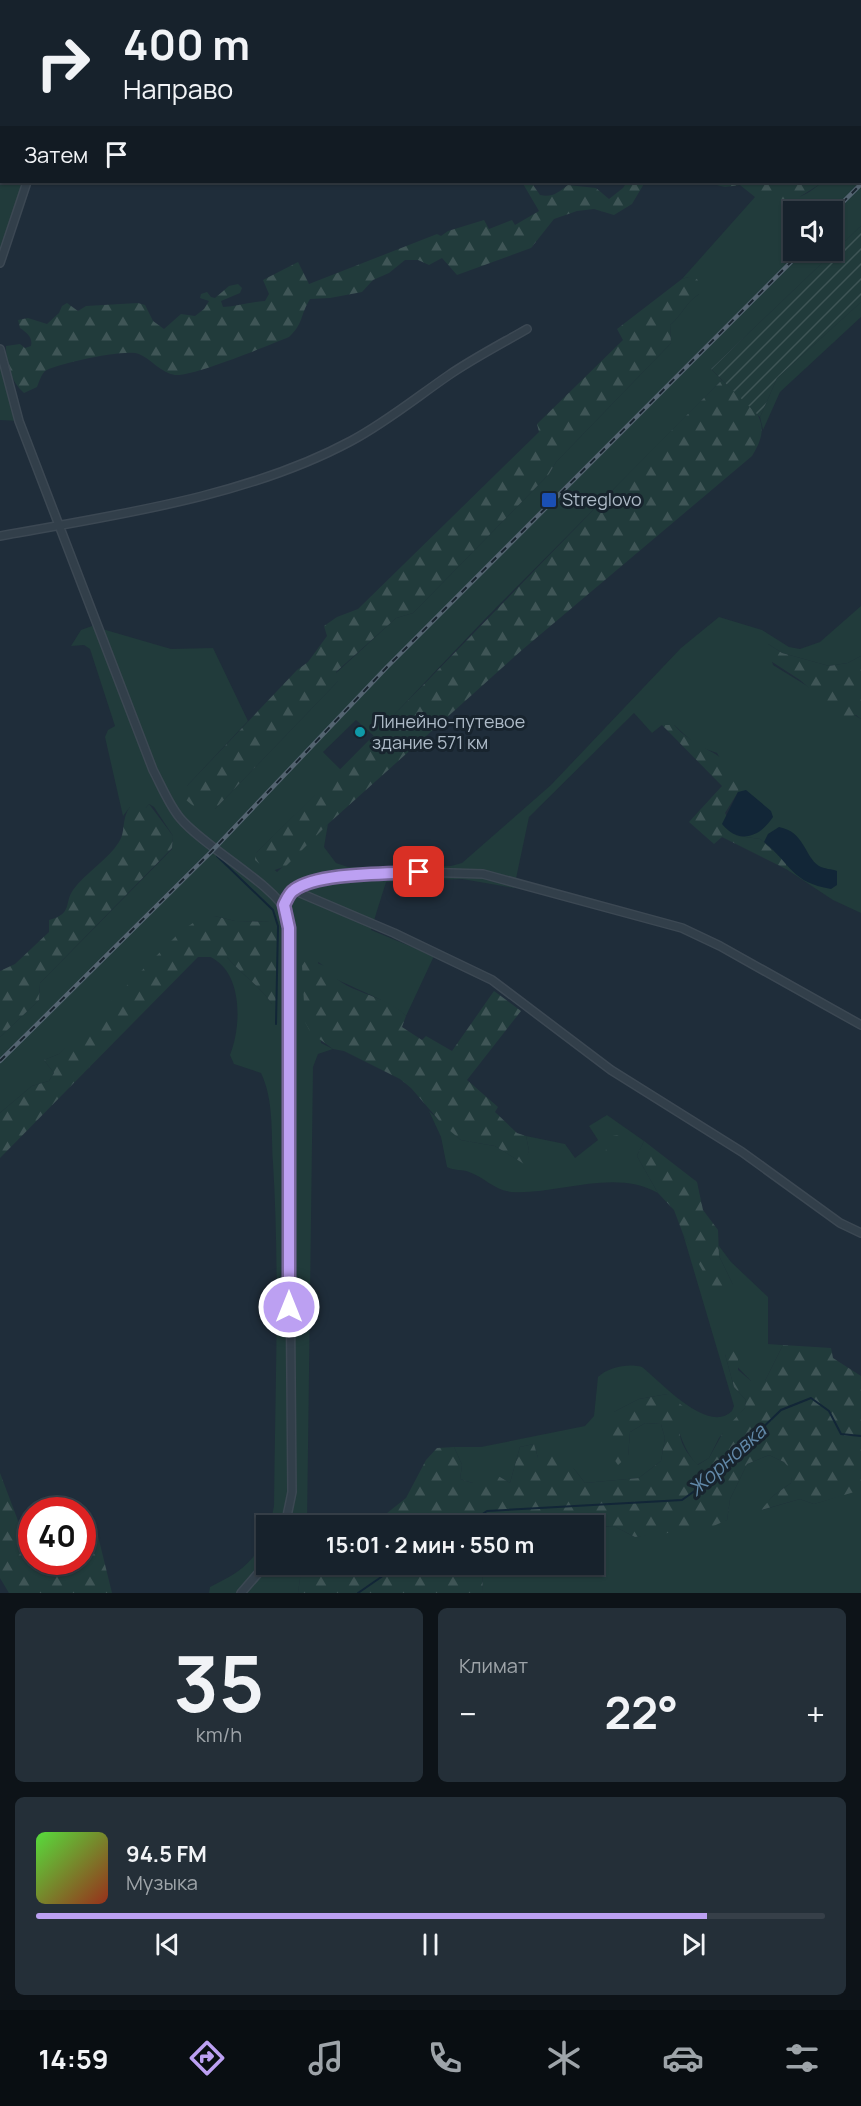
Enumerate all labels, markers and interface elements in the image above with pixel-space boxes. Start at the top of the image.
text: 400 m [123,15,250,73]
icon: right [24,24,102,102]
text: Направо [123,70,233,107]
icon: arrive [100,138,133,171]
text: Затем [24,140,88,170]
map controls [783,201,843,261]
button: sound [783,201,843,261]
place label: Streglovo [562,487,642,511]
marker: Streglovo [540,491,558,509]
place label: Линейно-путевое здание 571 км [372,709,525,754]
marker: Линейно-путевое здание 571 км [353,725,367,739]
pin [393,846,444,897]
icon: arrive [402,855,435,888]
position arrow [257,1275,321,1339]
water label: Жорновка [682,1417,772,1502]
speed limit sign: 40 [18,1497,96,1575]
text: 15:01 · 2 мин · 550 m [326,1530,534,1560]
text: 35 [173,1629,265,1735]
text: Климат [459,1652,528,1679]
text: 22° [604,1681,678,1743]
text: − [459,1691,477,1736]
text: + [806,1691,825,1736]
text: km/h [196,1721,242,1748]
text: 94.5 FM [126,1839,207,1869]
text: Музыка [126,1869,198,1896]
icon: previous [151,1928,184,1961]
icon: pause [414,1928,447,1961]
icon: next [677,1928,710,1961]
icon: directions [186,2037,228,2079]
icon: music [305,2037,347,2079]
icon: phone [424,2037,466,2079]
icon: climate [543,2037,585,2079]
icon: car [662,2037,704,2079]
icon: filters [781,2037,823,2079]
text: 14:59 [38,2040,109,2077]

